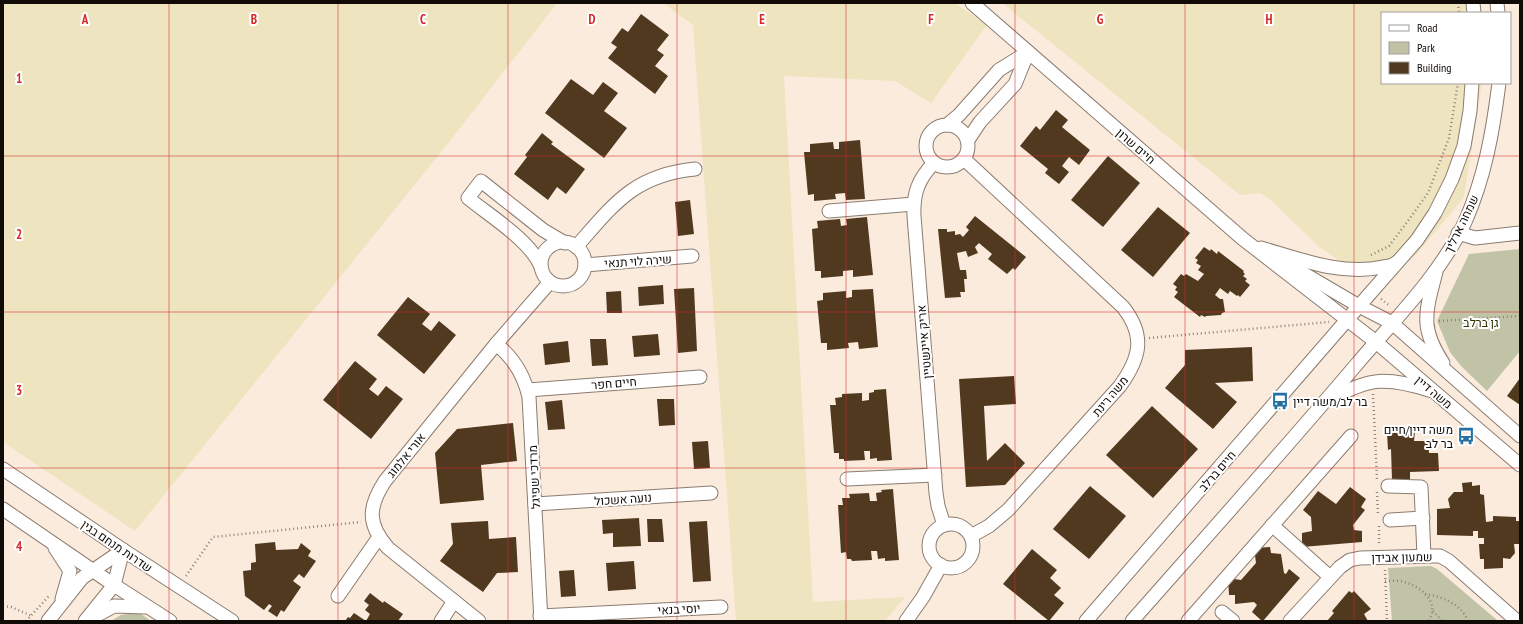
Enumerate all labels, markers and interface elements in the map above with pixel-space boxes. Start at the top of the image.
text: A [81,11,89,28]
text: B [251,11,257,28]
text: C [420,11,426,28]
text: D [589,11,596,28]
text: E [759,11,765,28]
text: F [928,11,934,28]
text: G [1097,11,1104,28]
text: H [1266,11,1273,28]
legend [1381,12,1511,84]
text: Road [1417,20,1437,35]
text: Park [1417,40,1435,55]
text: Building [1417,60,1452,75]
text: 1 [16,70,22,87]
street label: חיים שרון [1113,125,1159,167]
street label: שמחה ארליך [1440,192,1482,256]
text: 2 [16,226,22,243]
street label: שירה לוי תנאי [604,251,672,271]
street label: אריק איינשטיין [913,304,935,380]
park label: גן ברלב [1463,315,1499,330]
street label: משה דיין [1412,372,1456,412]
street label: משה רינת [1089,373,1131,419]
street label: חיים חפר [591,374,637,392]
text: 3 [16,382,22,399]
bus stop icon: בר לב/משה דיין [1270,391,1290,411]
place label: בר לב/משה דיין [1293,394,1368,409]
place label: משה דיין/חיים בר לב [1384,422,1454,451]
bus stop icon: משה דיין/חיים בר לב [1456,426,1476,446]
street label: אורי אלמוג [384,429,429,480]
street label: מרדכי שפיגל [525,445,543,509]
street label: חיים ברלב [1195,447,1239,495]
street label: נועה אשכול [594,490,652,508]
street label: שדרות מנחם בגין [79,517,155,575]
text: 4 [16,538,23,555]
street label: שמעון אבידן [1371,549,1433,565]
street label: יוסי בנאי [657,600,701,618]

